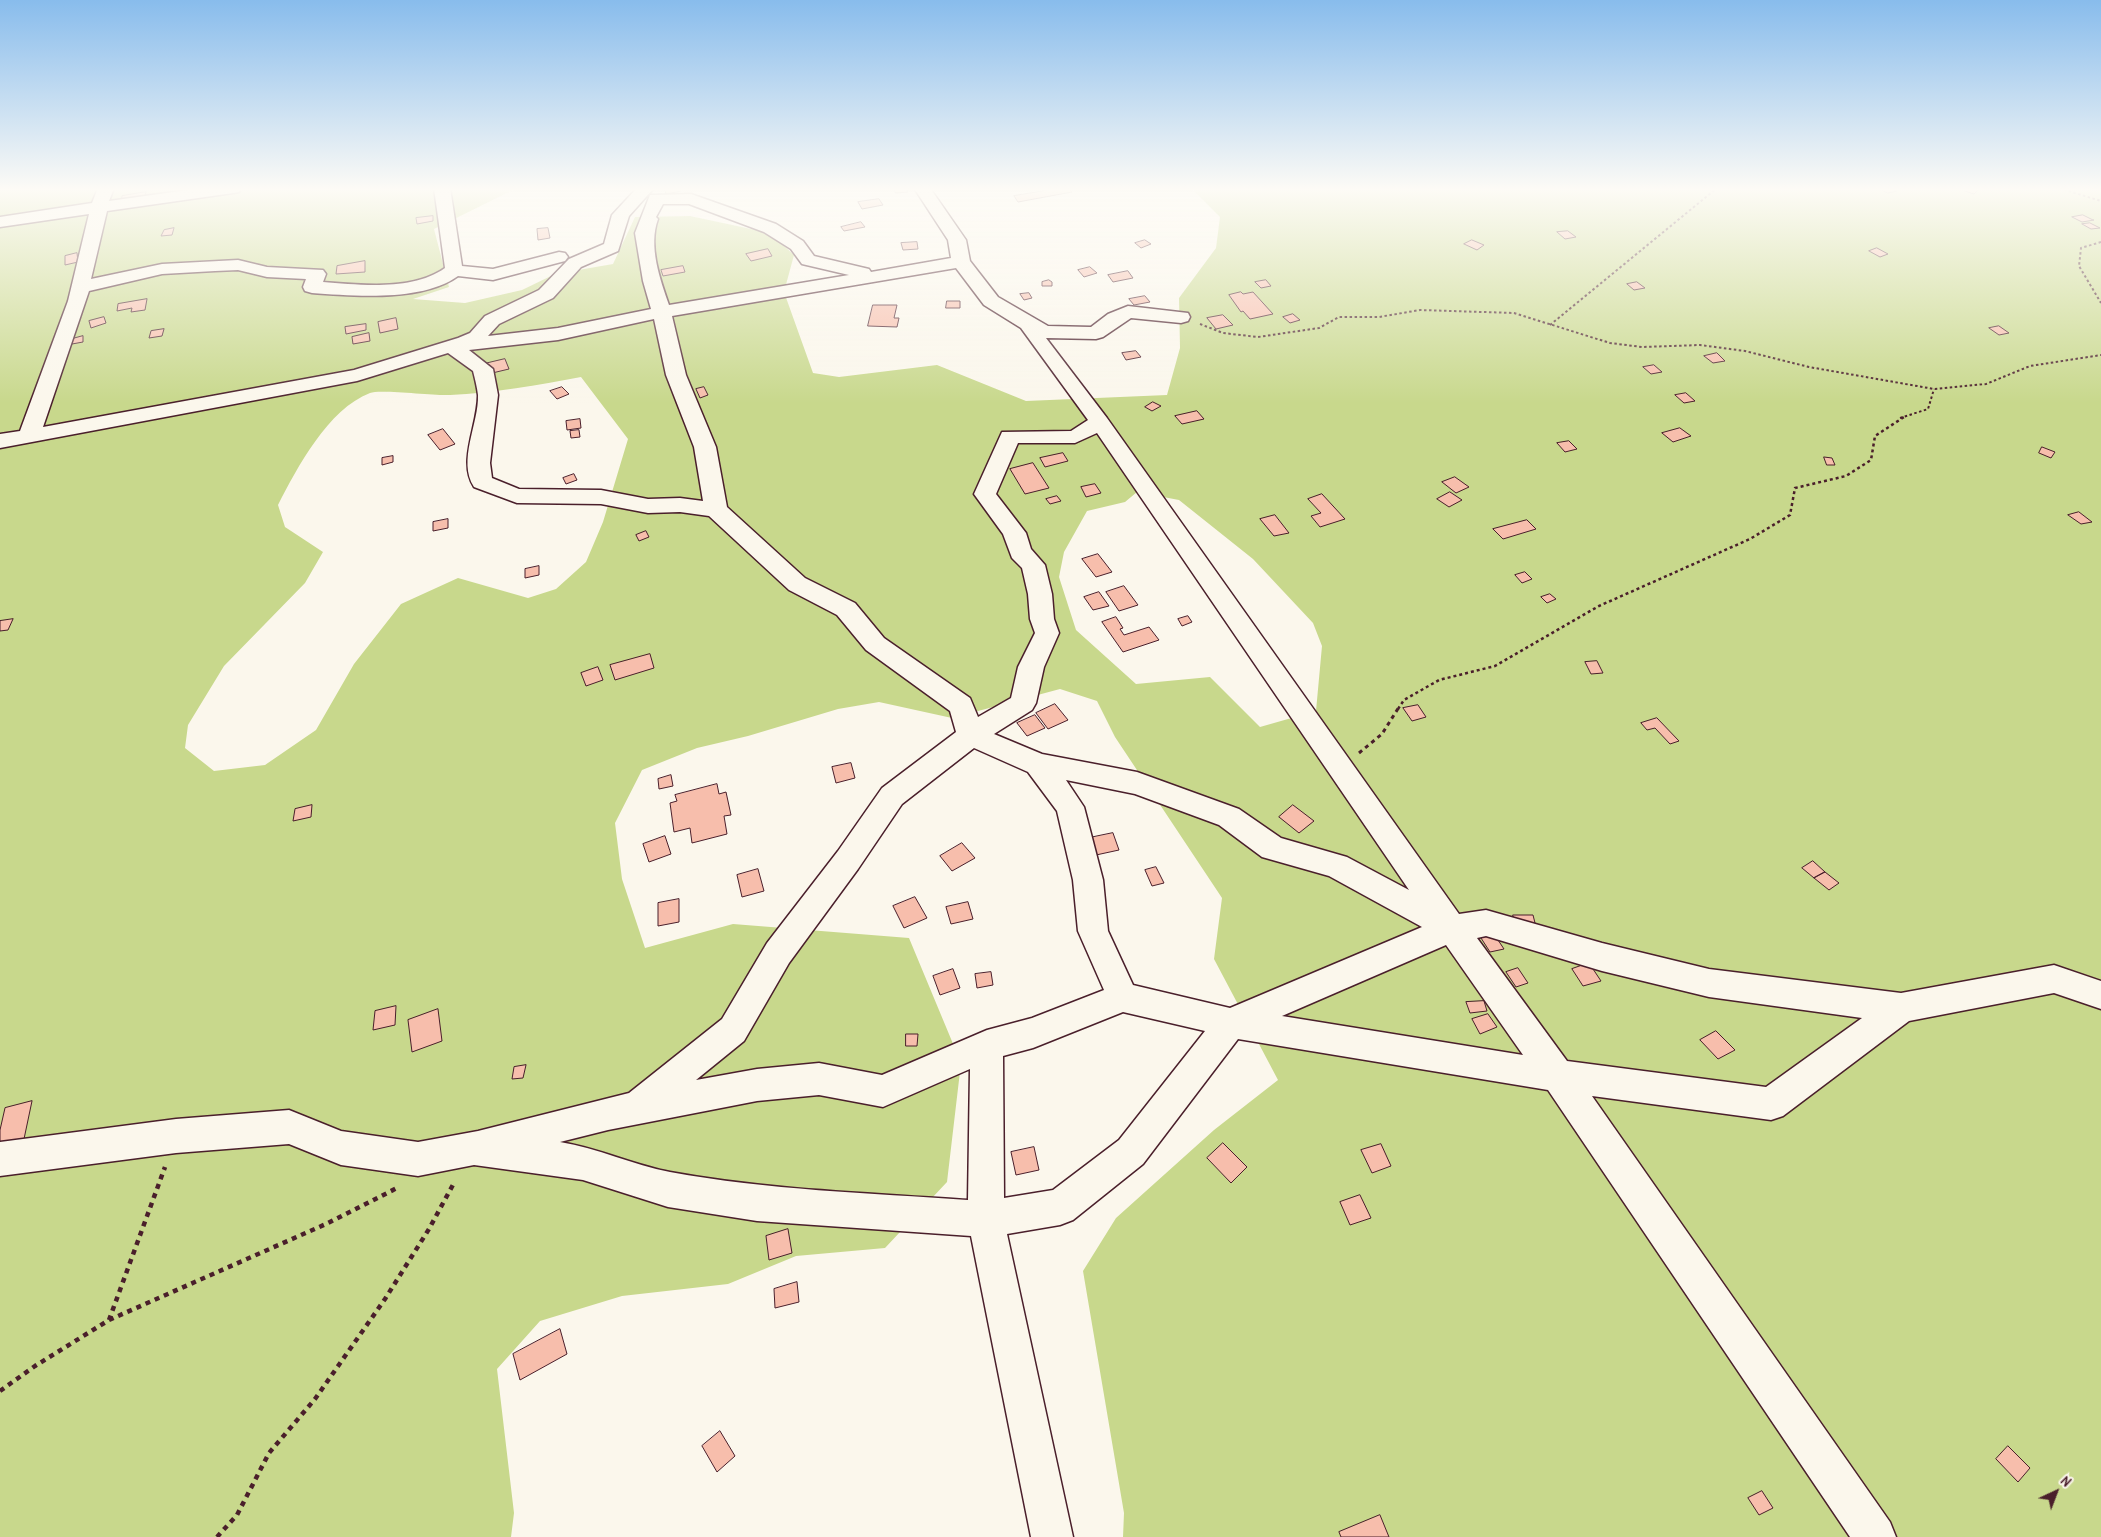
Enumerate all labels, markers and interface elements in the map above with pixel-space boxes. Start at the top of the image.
north arrow [2031,1467,2081,1517]
text: N [2057,1471,2076,1490]

